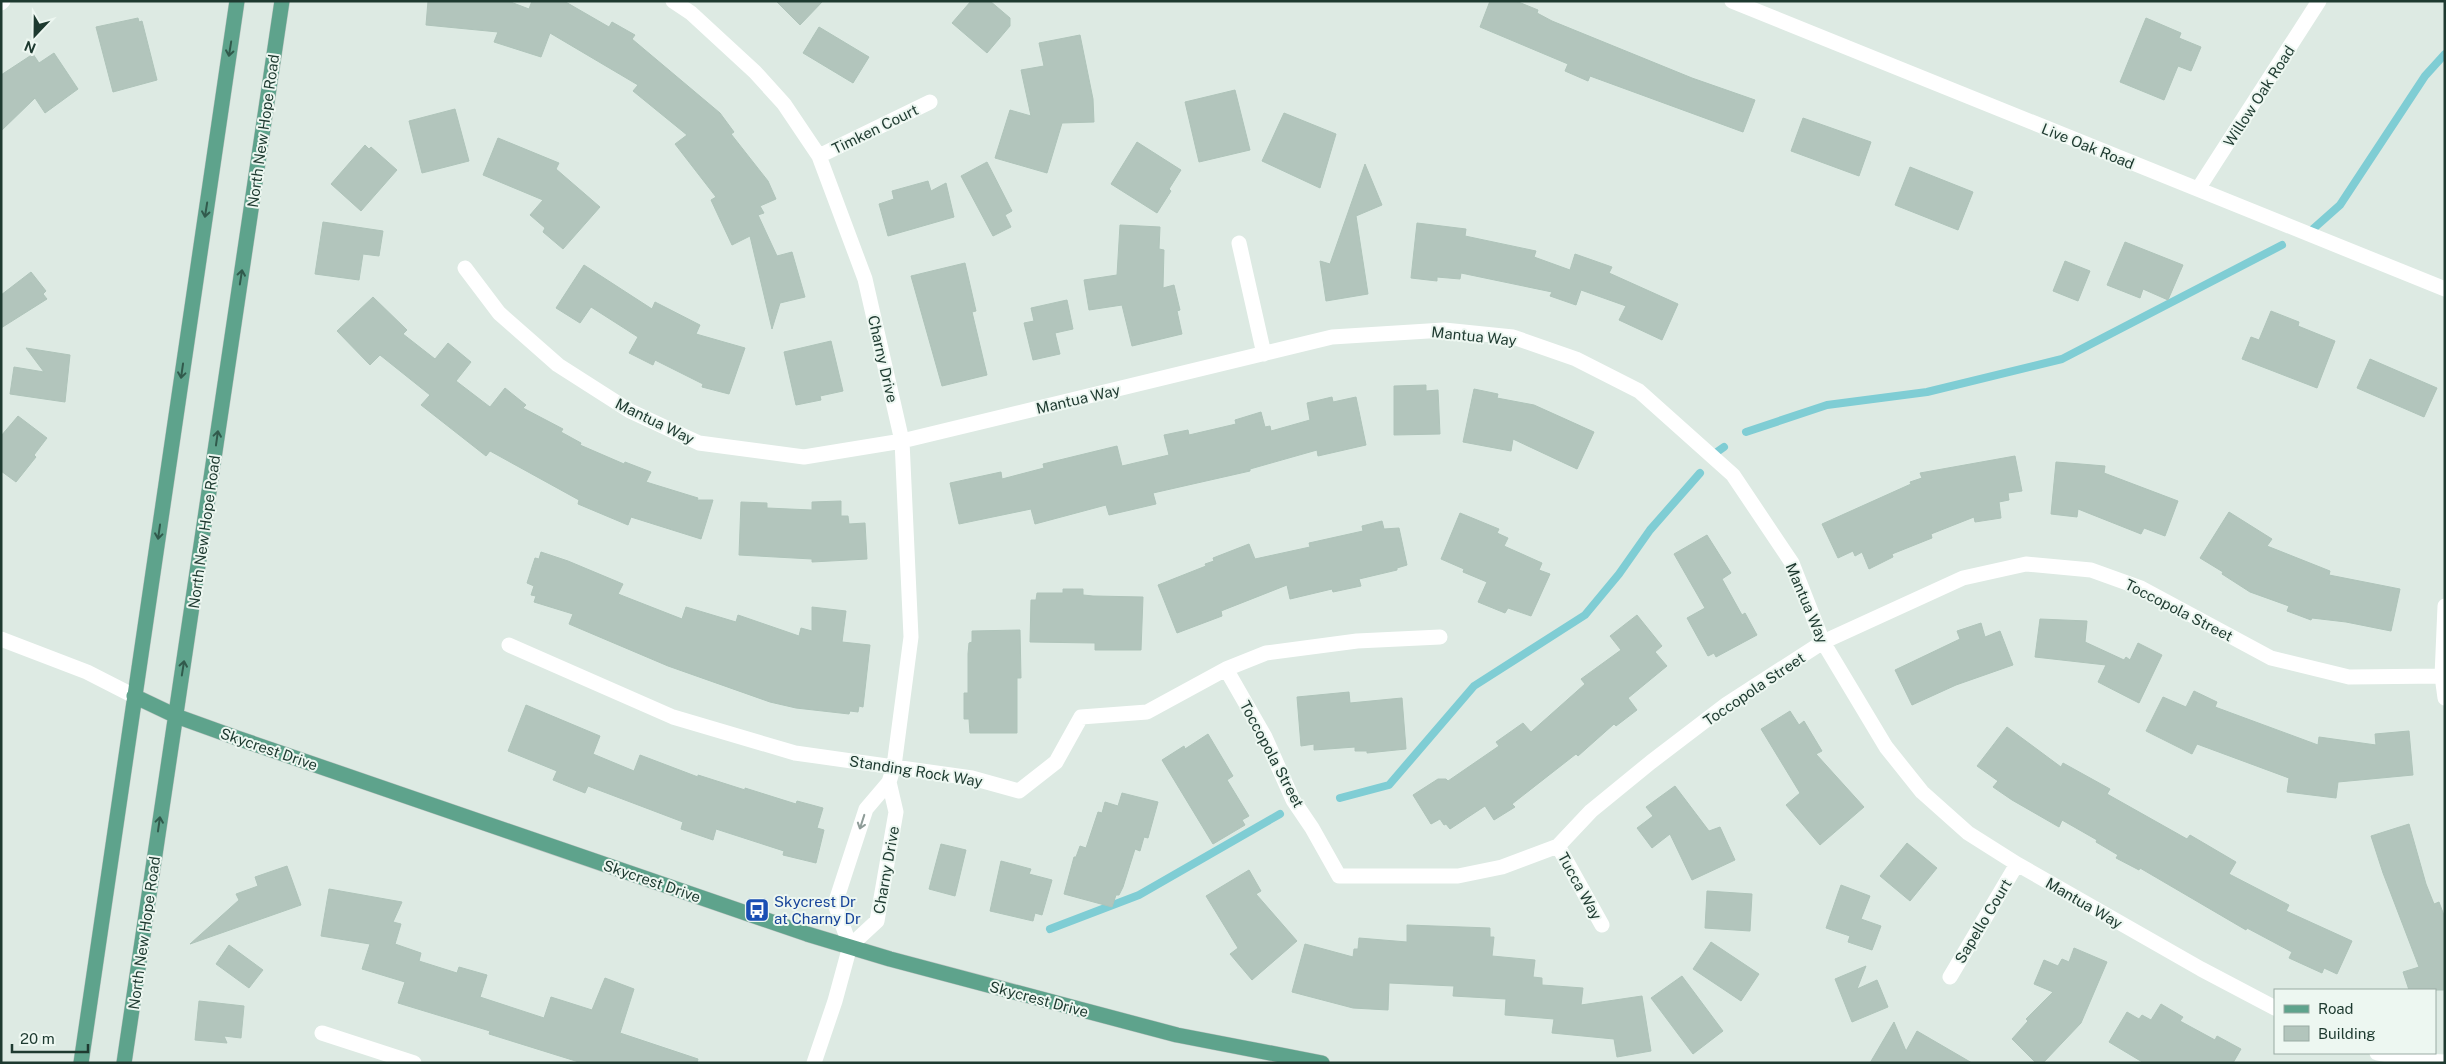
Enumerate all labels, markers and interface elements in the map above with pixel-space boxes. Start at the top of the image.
north arrow [10,10,60,60]
text: N [22,38,38,57]
one-way arrow [225,41,235,57]
street label: Willow Oak Road [2220,42,2298,150]
street label: North New Hope Road [244,53,282,209]
street label: Timken Court [829,101,921,157]
street label: Live Oak Road [2039,120,2137,172]
one-way arrow [200,202,210,218]
one-way arrow [236,269,246,285]
street label: Charny Drive [865,314,901,404]
street label: Mantua Way [1431,323,1517,349]
one-way arrow [177,363,187,379]
street label: Mantua Way [1034,381,1122,417]
street label: Mantua Way [613,395,697,447]
one-way arrow [212,430,222,446]
street label: North New Hope Road [185,454,223,610]
one-way arrow [154,523,164,539]
street label: Mantua Way [1782,560,1832,646]
street label: Toccopola Street [2122,575,2236,645]
street label: Toccopola Street [1700,649,1808,729]
one-way arrow [179,660,189,676]
street label: Toccopola Street [1237,698,1307,811]
street label: Skycrest Drive [218,724,320,774]
street label: Standing Rock Way [848,752,984,790]
one-way arrow [857,813,866,829]
one-way arrow [154,816,164,832]
street label: Charny Drive [870,825,902,915]
street label: Tucca Way [1555,849,1605,923]
street label: North New Hope Road [125,855,163,1011]
street label: Skycrest Drive [601,856,703,906]
street label: Mantua Way [2043,874,2125,932]
street label: Sapello Court [1951,876,2015,966]
place label: Skycrest Dr at Charny Dr [774,893,861,927]
bus stop icon: Skycrest Dr at Charny Dr [744,897,770,923]
street label: Skycrest Drive [988,978,1090,1020]
legend [2274,989,2436,1054]
text: Road [2318,1000,2354,1017]
scale bar [12,1022,89,1054]
text: Building [2318,1025,2376,1042]
text: 20 m [20,1030,55,1047]

